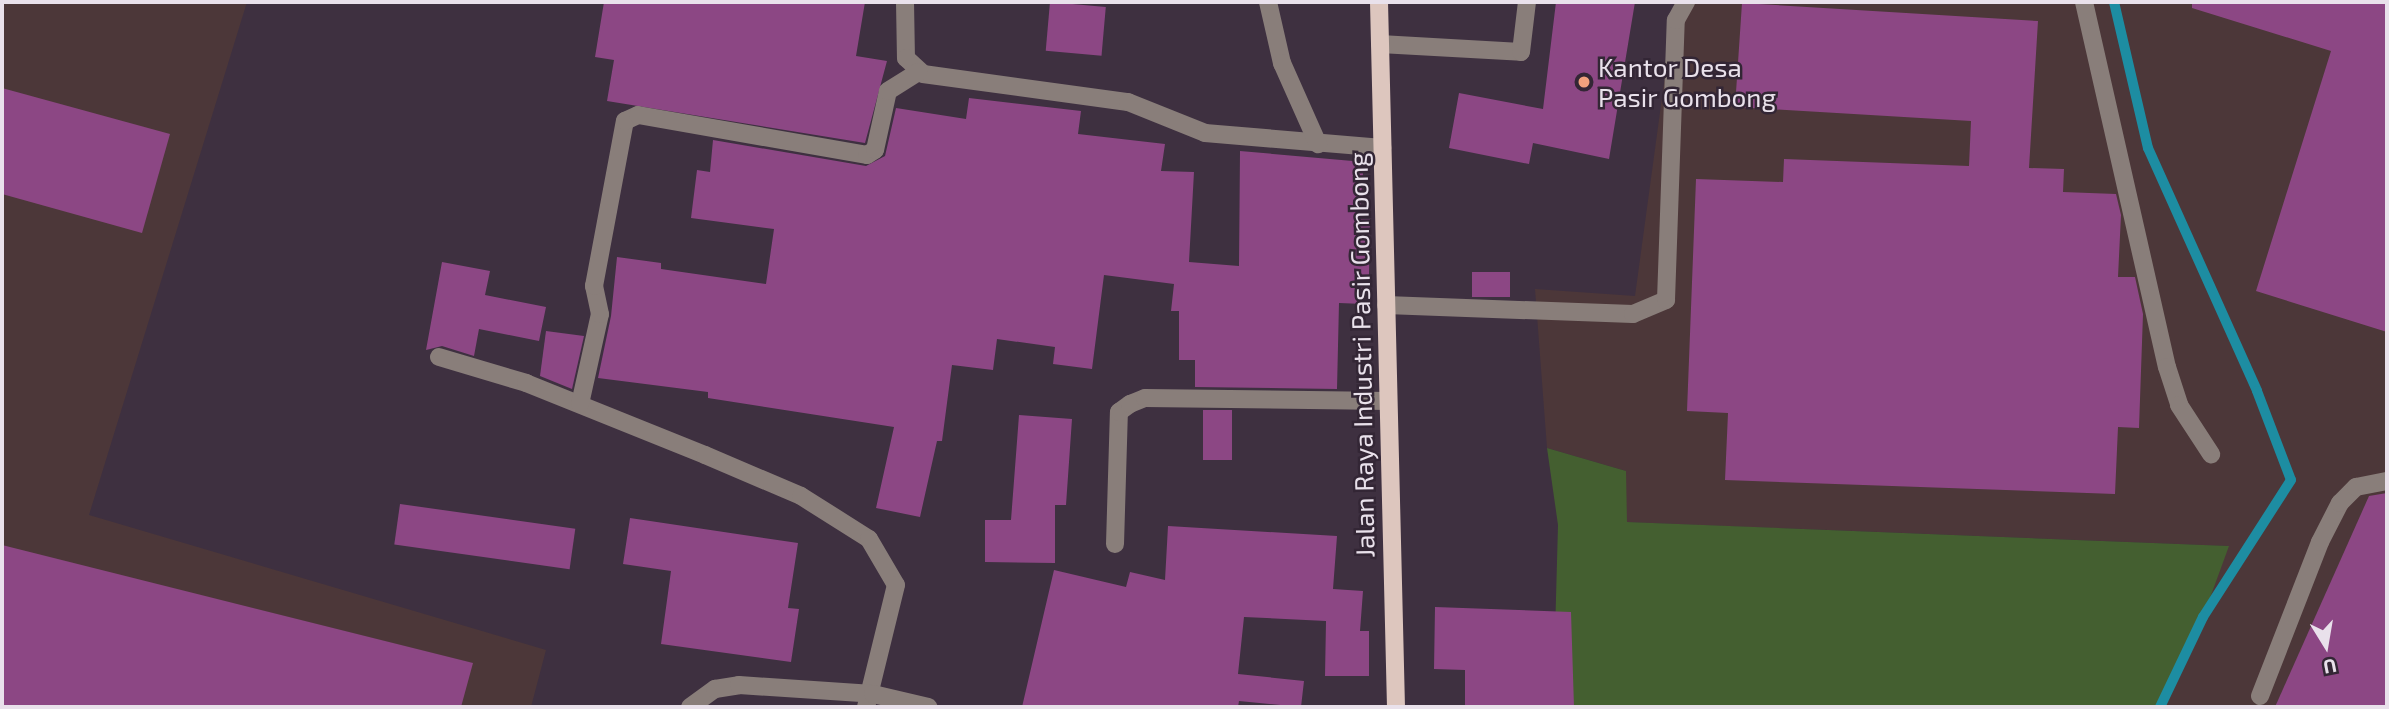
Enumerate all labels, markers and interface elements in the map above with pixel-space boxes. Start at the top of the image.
place label: Kantor Desa Pasir Gombong [1598,51,1776,112]
marker: Kantor Desa Pasir Gombong [1576,74,1592,90]
street label: Jalan Raya Industri Pasir Gombong [1342,152,1380,558]
north arrow [2291,611,2361,681]
text: U [2322,655,2339,680]

